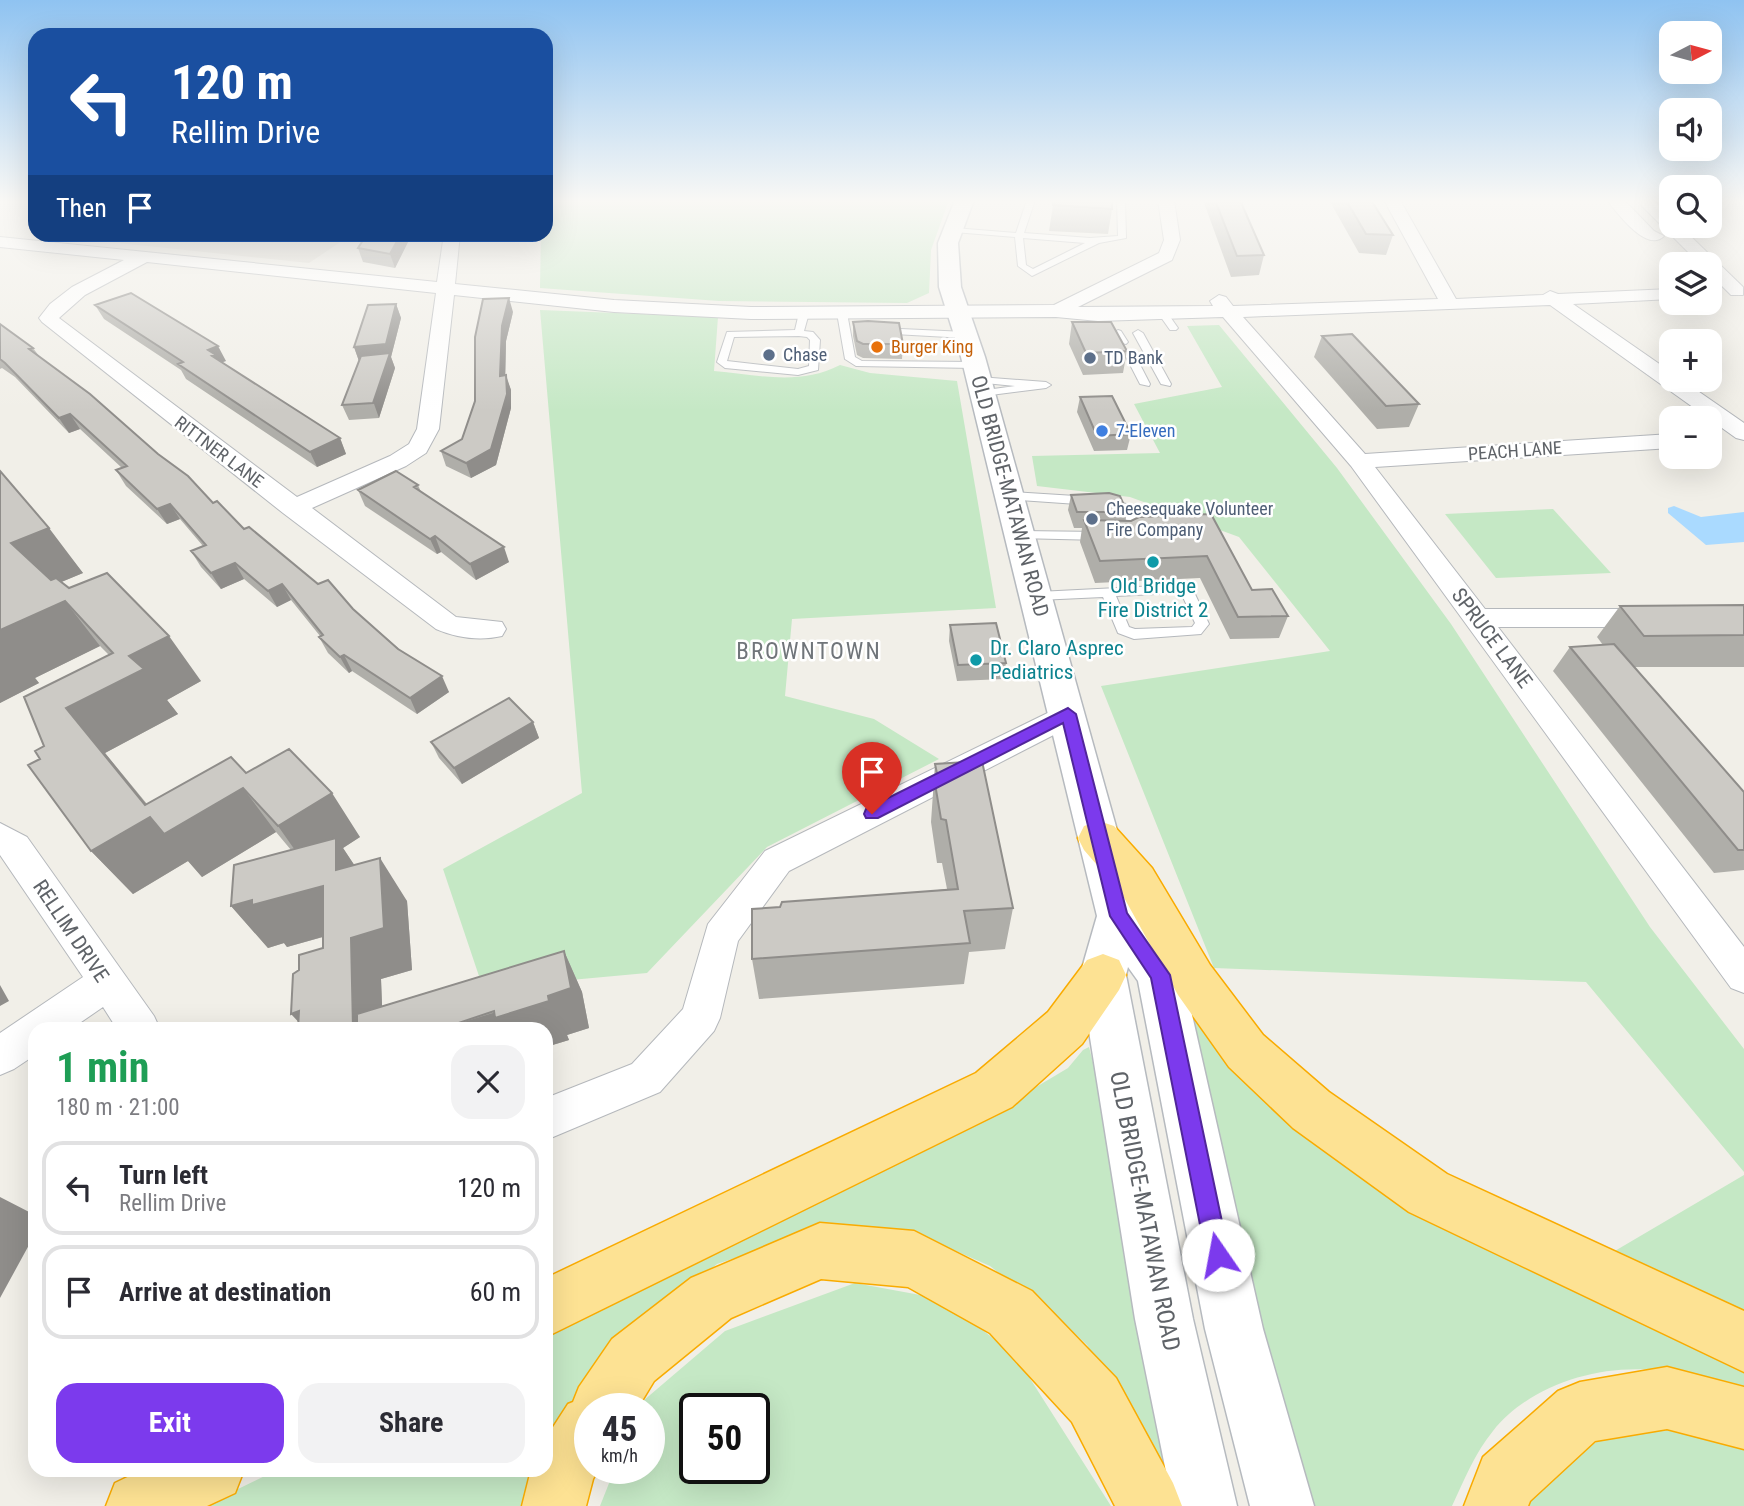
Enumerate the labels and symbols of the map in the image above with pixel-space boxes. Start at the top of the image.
north arrow [1659,21,1722,84]
place label: Burger King [891,336,973,357]
marker: Burger King [869,339,885,355]
place label: Chase [783,344,827,365]
marker: Chase [761,347,777,363]
place label: TD Bank [1104,347,1163,368]
marker: TD Bank [1082,350,1098,366]
street label: OLD BRIDGE-MATAWAN ROAD [966,373,1054,619]
street label: RITTNER LANE [171,411,268,492]
place label: 7-Eleven [1116,420,1176,441]
marker: 7-Eleven [1094,423,1110,439]
street label: PEACH LANE [1467,437,1563,464]
place label: Cheesequake Volunteer Fire Company [1106,498,1274,540]
marker: Cheesequake Volunteer Fire Company [1084,511,1100,527]
marker: Old Bridge Fire District 2 [1145,554,1161,570]
place label: Old Bridge Fire District 2 [1098,574,1208,622]
street label: SPRUCE LANE [1447,584,1537,692]
place label: Dr. Claro Asprec Pediatrics [990,636,1124,684]
district label: BROWNTOWN [736,638,882,665]
marker: Dr. Claro Asprec Pediatrics [968,652,984,668]
pin [842,742,902,814]
street label: RELLIM DRIVE [28,875,114,987]
street label: OLD BRIDGE-MATAWAN ROAD [1104,1069,1186,1353]
position arrow [1181,1218,1255,1292]
speed limit sign: 50 [679,1393,770,1484]

